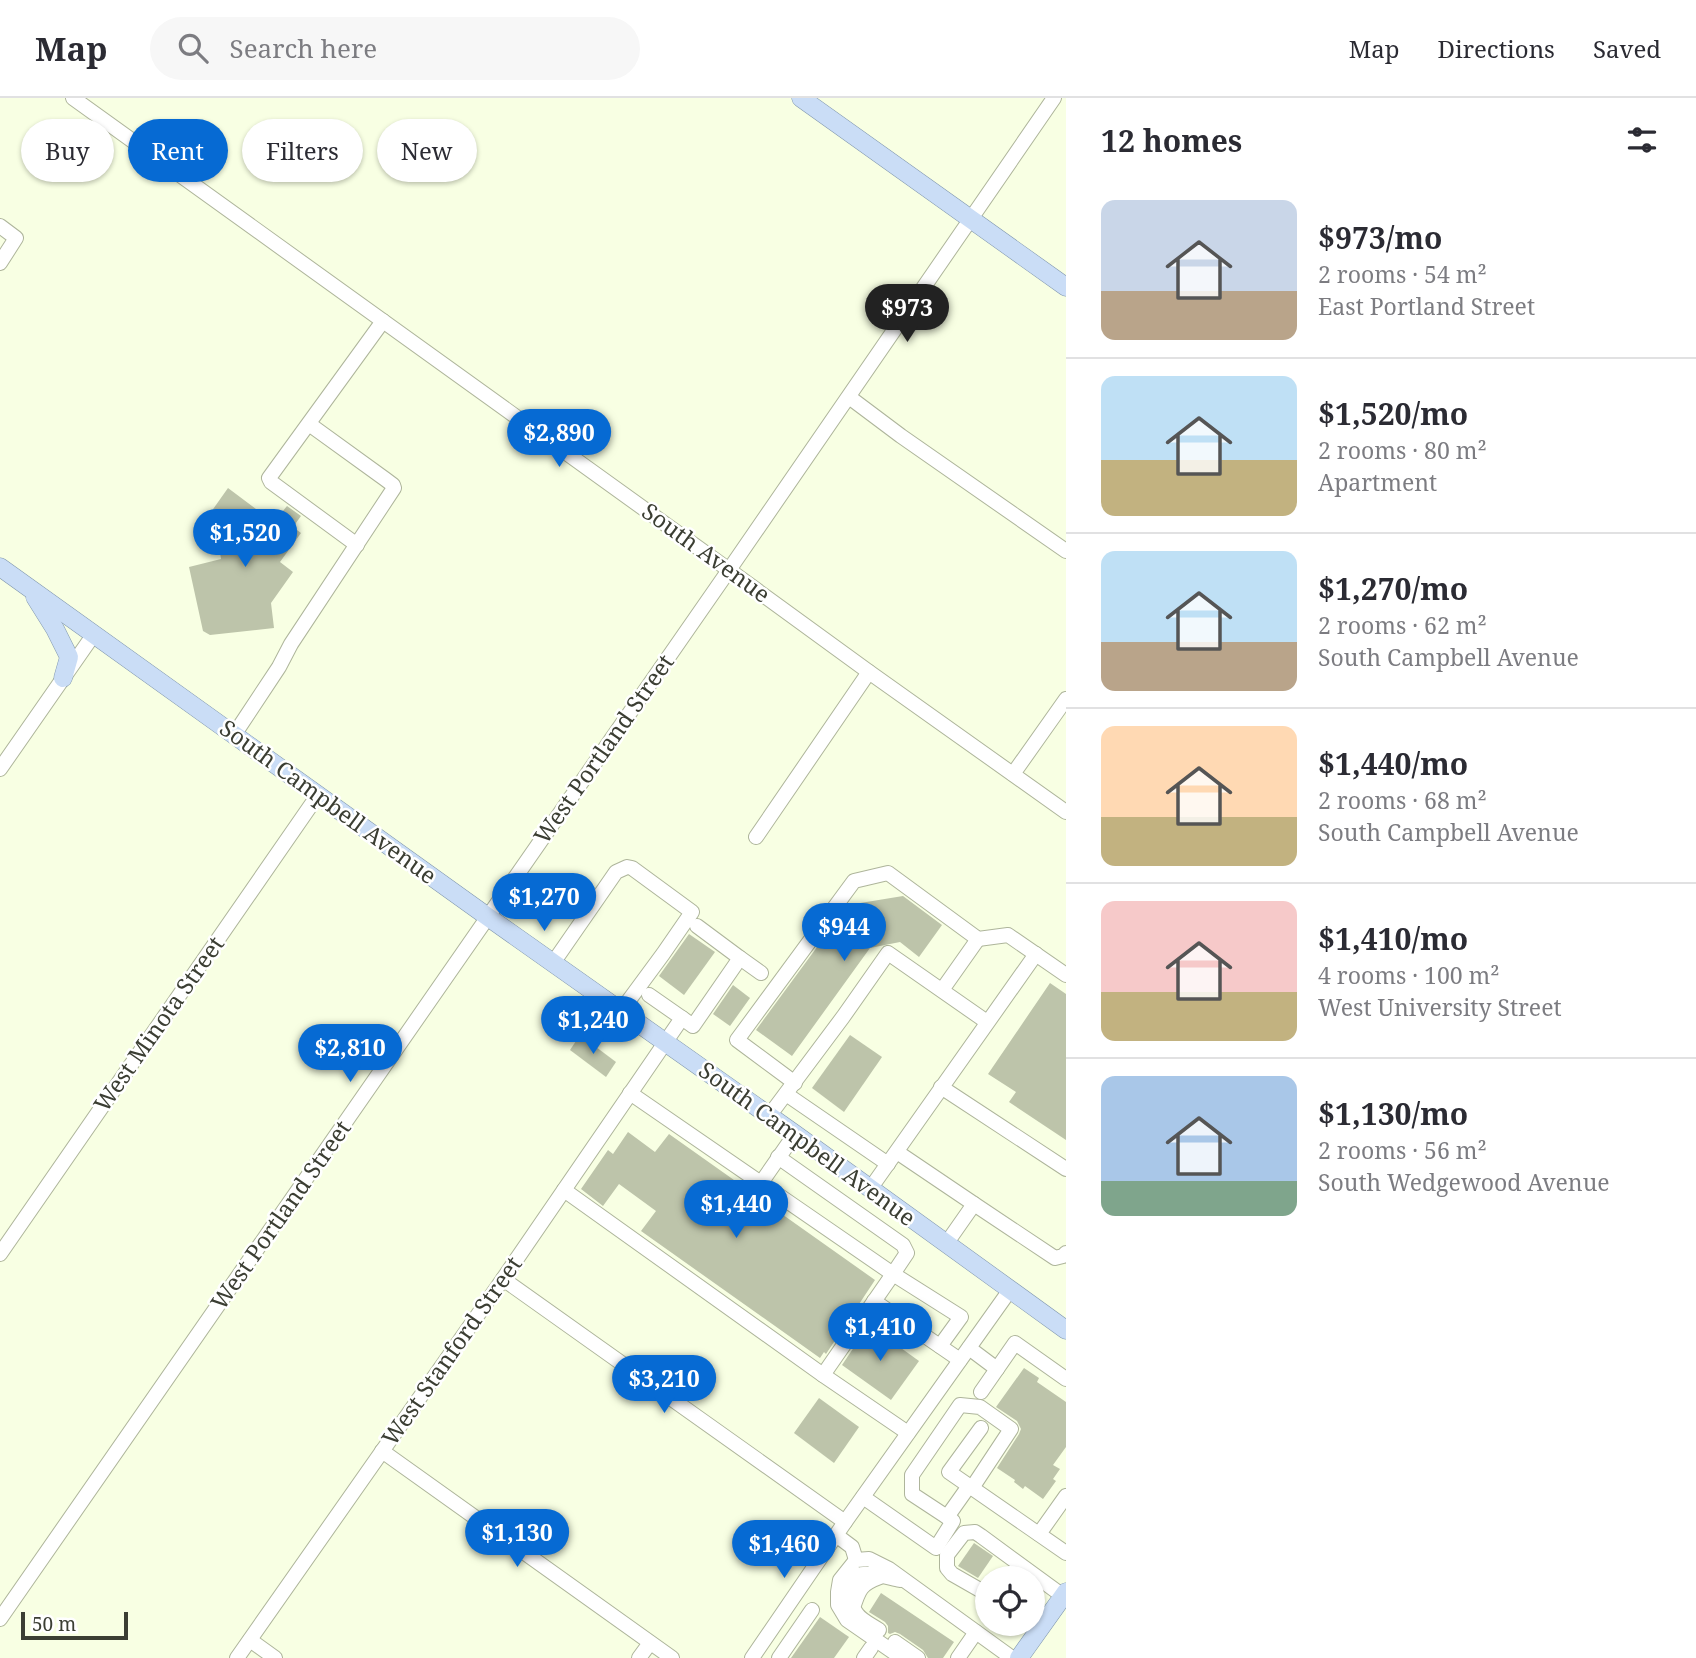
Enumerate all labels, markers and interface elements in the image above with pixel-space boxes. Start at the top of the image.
search box [150,17,640,80]
text: Map [35,26,108,71]
icon: search [174,29,212,67]
text: Search here [230,30,377,66]
text: Map [1349,32,1400,65]
text: Directions [1438,32,1555,65]
text: Saved [1593,32,1661,65]
chip: Buy [21,119,114,182]
chip: Rent [128,119,228,182]
chip: Filters [242,119,363,182]
chip: New [377,119,477,182]
text: 12 homes [1101,120,1242,161]
icon: filters [1623,121,1661,159]
text: $973/mo [1318,217,1442,258]
icon: home [1157,228,1241,312]
text: 2 rooms · 54 m² [1318,258,1487,290]
pin: $973 [866,285,948,344]
text: East Portland Street [1318,290,1535,322]
text: $973 [881,291,933,323]
text: $1,520/mo [1318,393,1468,434]
icon: home [1157,404,1241,488]
pin: $2,890 [502,410,616,469]
text: $2,890 [523,416,595,448]
text: 2 rooms · 80 m² [1318,434,1487,466]
text: Apartment [1318,466,1437,498]
street label: South Avenue [636,495,777,610]
pin: $1,520 [188,510,302,569]
text: $1,520 [209,516,281,548]
text: $1,270/mo [1318,568,1468,609]
icon: home [1157,579,1241,663]
text: 2 rooms · 62 m² [1318,609,1487,641]
text: South Campbell Avenue [1318,641,1579,673]
street label: West Portland Street [526,647,681,850]
street label: South Campbell Avenue [214,712,444,891]
text: $1,440/mo [1318,743,1468,784]
icon: home [1157,754,1241,838]
text: 2 rooms · 68 m² [1318,784,1487,816]
text: South Campbell Avenue [1318,816,1579,848]
pin: $1,270 [487,874,601,933]
text: $1,270 [508,880,580,912]
pin: $944 [803,904,885,963]
text: $944 [818,910,870,942]
text: $1,410/mo [1318,918,1468,959]
street label: West Minota Street [86,929,231,1118]
icon: home [1157,929,1241,1013]
text: 4 rooms · 100 m² [1318,959,1500,991]
text: West University Street [1318,991,1562,1023]
pin: $1,240 [536,996,650,1056]
text: $1,240 [557,1003,629,1035]
pin: $2,810 [293,1024,407,1084]
text: $2,810 [314,1031,386,1063]
street label: South Campbell Avenue [693,1054,923,1233]
text: $1,130/mo [1318,1093,1468,1134]
icon: home [1157,1104,1241,1188]
street label: West Portland Street [203,1113,358,1316]
text: 2 rooms · 56 m² [1318,1134,1487,1166]
text: South Wedgewood Avenue [1318,1166,1610,1198]
pin: $1,440 [679,1180,793,1240]
text: $1,440 [700,1187,772,1219]
street label: West Stanford Street [374,1249,529,1452]
pin: $1,410 [823,1304,937,1363]
text: $1,410 [844,1310,916,1342]
pin: $3,210 [607,1356,721,1415]
text: $3,210 [628,1362,700,1394]
pin: $1,130 [460,1510,574,1569]
text: $1,130 [481,1516,553,1548]
pin: $1,460 [727,1520,841,1580]
text: $1,460 [748,1527,820,1559]
map controls [975,1566,1045,1636]
button: locate [975,1566,1045,1636]
scale bar [21,1609,128,1641]
text: 50 m [32,1611,76,1637]

